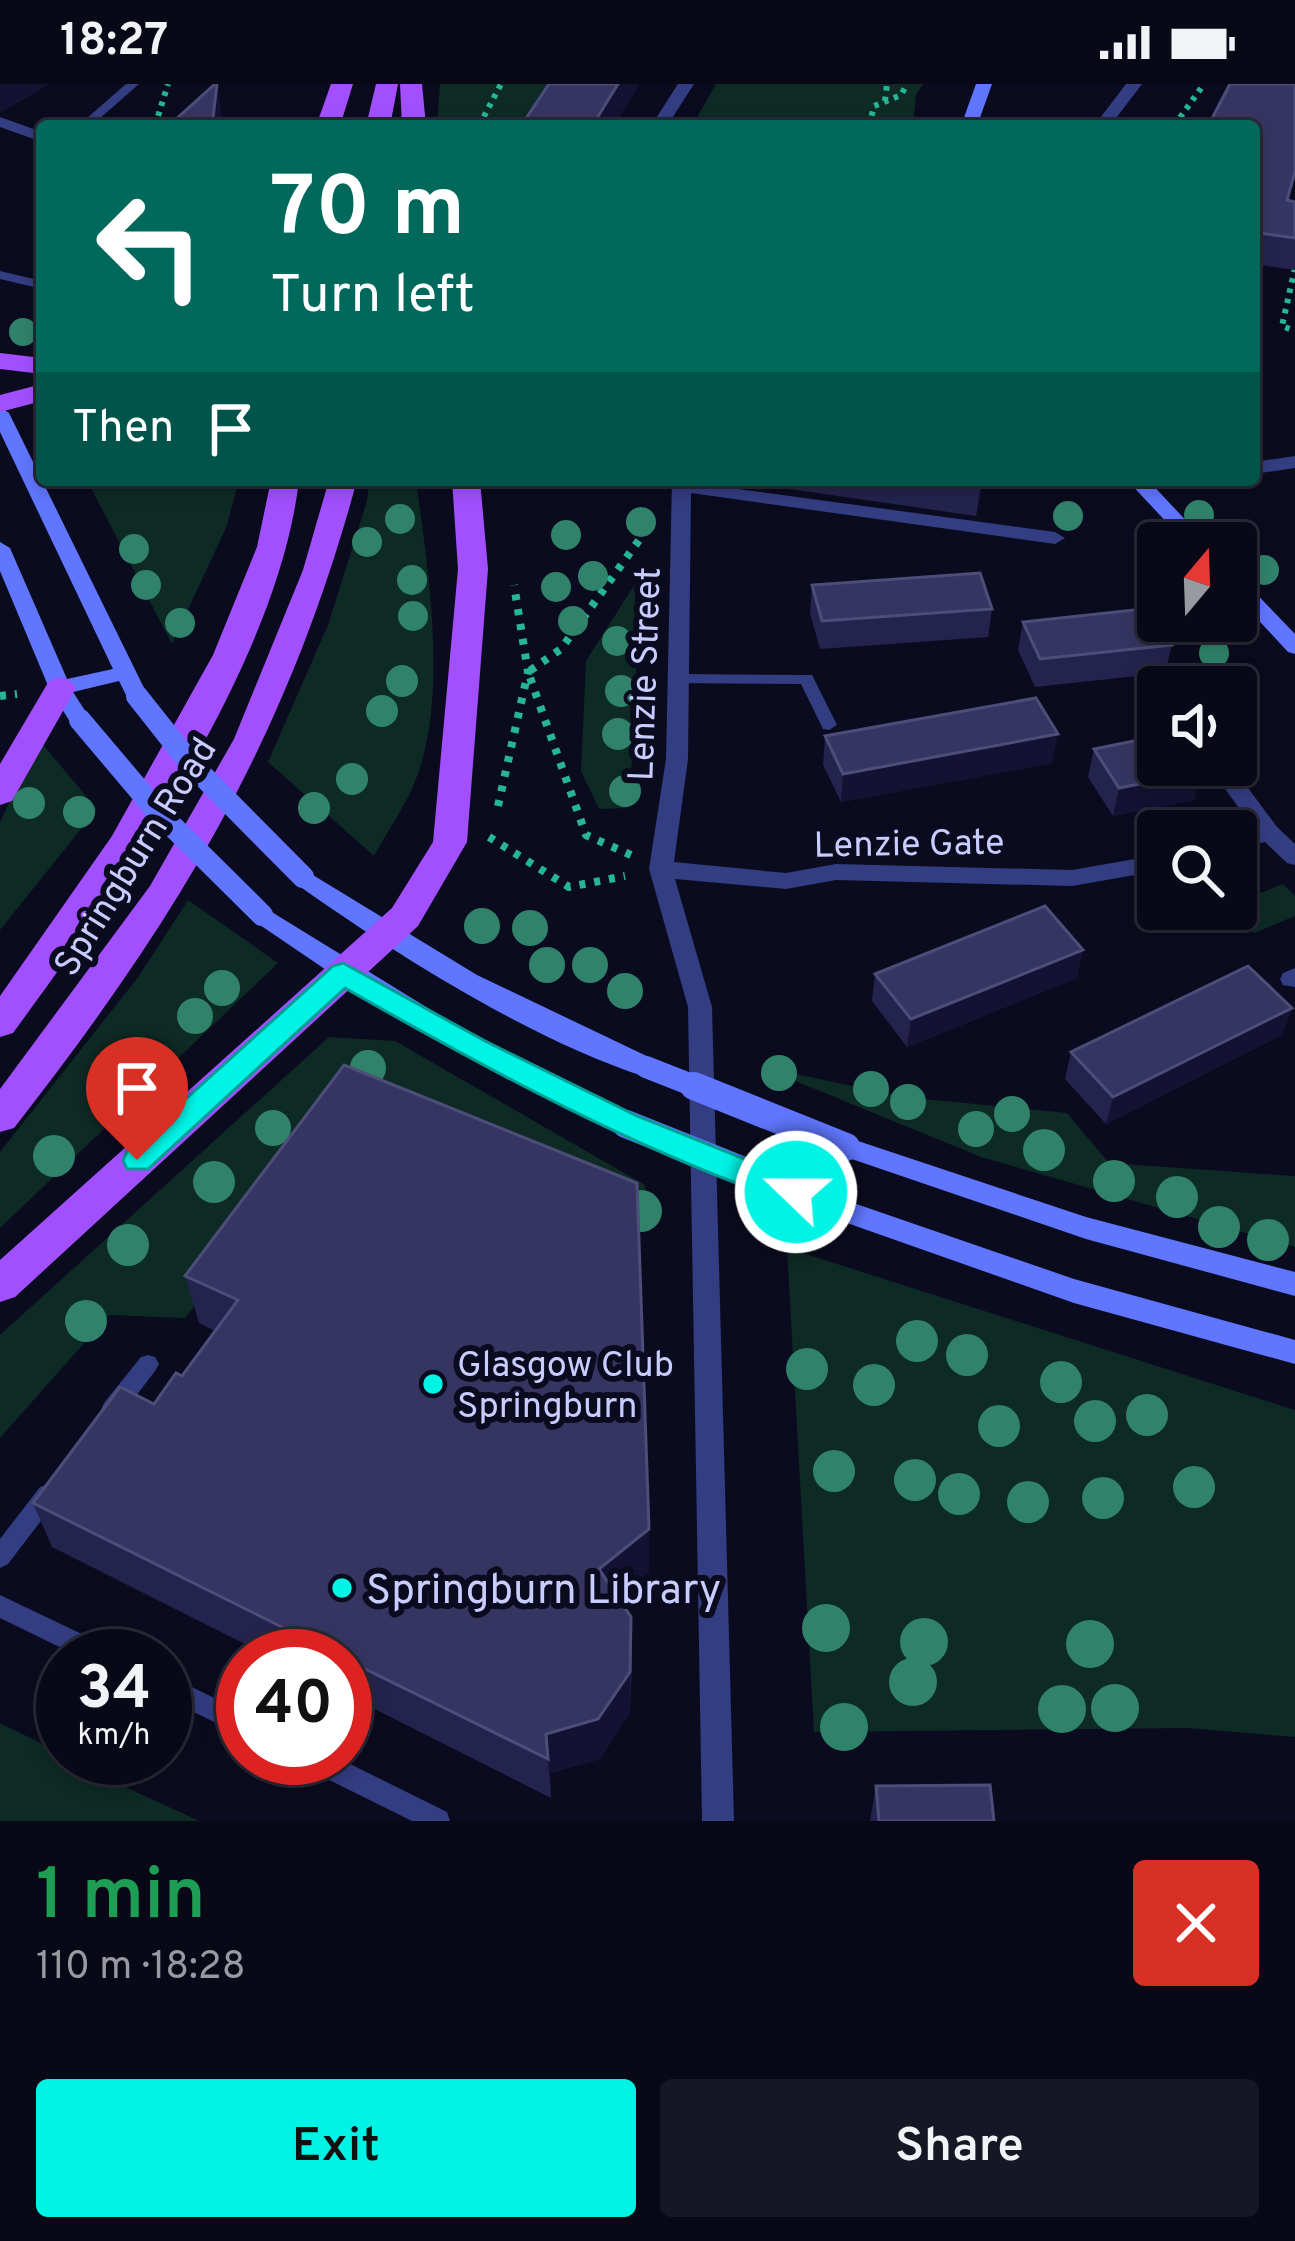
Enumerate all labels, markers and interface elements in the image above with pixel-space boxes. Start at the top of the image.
text: 18:27 [60,14,168,71]
text: 70 m [270,159,465,265]
icon: left [72,168,228,324]
text: Turn left [270,263,475,332]
icon: arrive [198,396,264,462]
text: Then [72,401,174,458]
north arrow [1137,522,1257,642]
map controls [1137,522,1257,930]
street label: Lenzie Street [620,566,674,782]
button: sound [1137,666,1257,786]
street label: Springburn Road [46,730,229,986]
button: search [1137,810,1257,930]
street label: Lenzie Gate [813,821,1005,871]
pin [86,1037,188,1160]
icon: arrive [104,1055,170,1121]
position arrow [733,1129,859,1255]
place label: Glasgow Club Springburn [457,1344,674,1431]
marker: Glasgow Club Springburn [420,1371,446,1397]
place label: Springburn Library [366,1566,721,1619]
marker: Springburn Library [329,1575,355,1601]
speed limit sign: 40 [216,1629,372,1785]
text: 34 [77,1654,151,1730]
text: km/h [78,1718,150,1755]
text: 1 min [36,1853,206,1945]
button: close [1133,1860,1259,1986]
text: 110 m · 18:28 [36,1944,246,1993]
button: Exit [36,2079,636,2217]
button: Share [660,2079,1259,2217]

